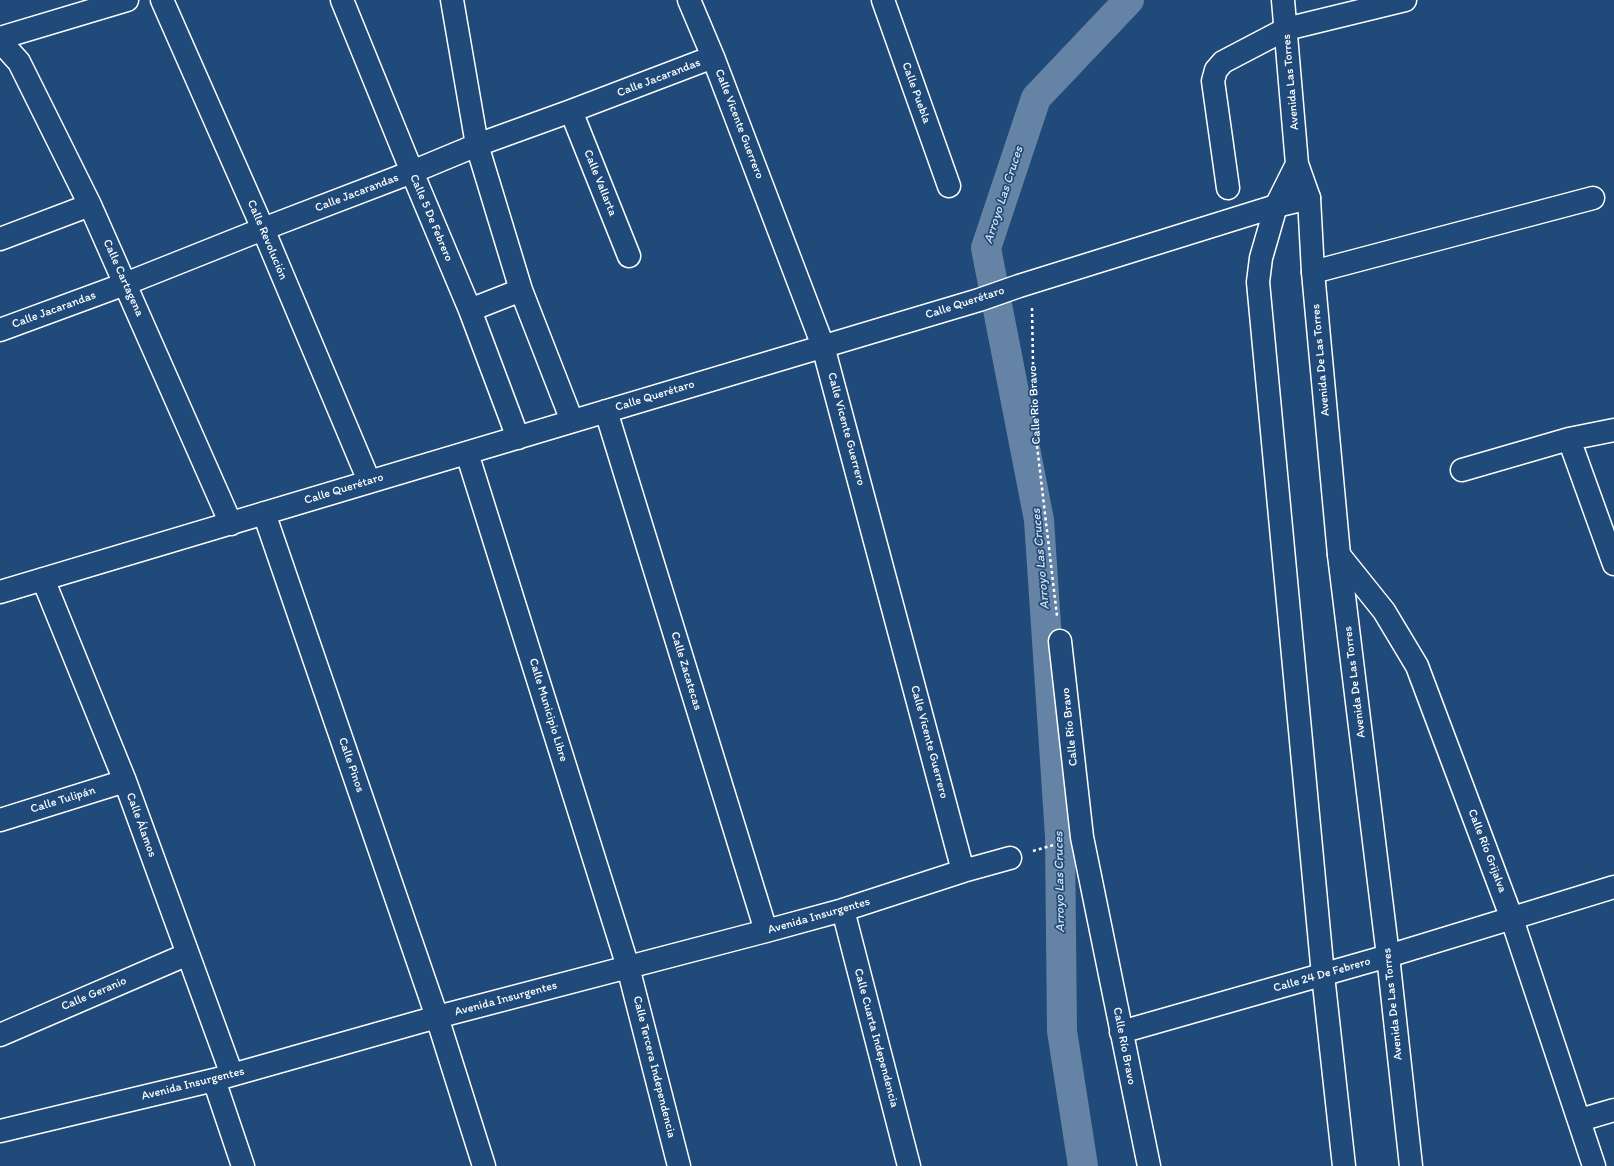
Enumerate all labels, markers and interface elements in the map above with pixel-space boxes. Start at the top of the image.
street label: Avenida Las Torres [1280,33,1302,131]
street label: Calle Jacarandas [615,55,703,101]
street label: Calle Puebla [898,60,934,126]
street label: Calle Vicente Guerrero [711,67,767,181]
water label: Arroyo Las Cruces [981,144,1027,246]
street label: Calle Vallarta [580,148,620,218]
street label: Calle Jacarandas [313,170,401,216]
street label: Calle 5 De Febrero [406,172,456,264]
street label: Calle Revolución [244,198,290,282]
street label: Calle Cartagena [99,237,147,319]
street label: Calle Querétaro [924,283,1006,323]
street label: Calle Jacarandas [10,288,98,332]
street label: Avenida De Las Torres [1309,303,1333,417]
street label: Calle Río Bravo [1026,365,1044,445]
street label: Calle Vicente Guerrero [824,371,868,487]
street label: Calle Querétaro [614,377,696,415]
street label: Calle Querétaro [303,470,385,508]
water label: Arroyo Las Cruces [1029,508,1053,610]
street label: Avenida De Las Torres [1341,625,1369,739]
street label: Calle Zacatecas [667,630,705,712]
street label: Calle Municipio Libre [525,657,571,763]
street label: Calle Vicente Guerrero [907,684,951,800]
street label: Calle Río Bravo [1059,687,1081,767]
street label: Calle Pinos [335,736,367,794]
street label: Calle Tulipán [29,783,97,817]
street label: Calle Álamos [123,791,159,859]
street label: Calle Río Grijalva [1464,807,1510,895]
water label: Arroyo Las Cruces [1051,831,1069,933]
street label: Avenida Insurgentes [766,895,872,937]
street label: Avenida De Las Torres [1380,947,1406,1061]
street label: Calle 24 De Febrero [1272,954,1372,996]
street label: Calle Cuarta Independencia [850,967,902,1109]
street label: Calle Geranio [59,974,129,1014]
street label: Avenida Insurgentes [453,978,559,1020]
street label: Calle Tercera Independencia [629,994,679,1140]
street label: Calle Río Bravo [1109,1006,1139,1086]
street label: Avenida Insurgentes [140,1064,246,1104]

